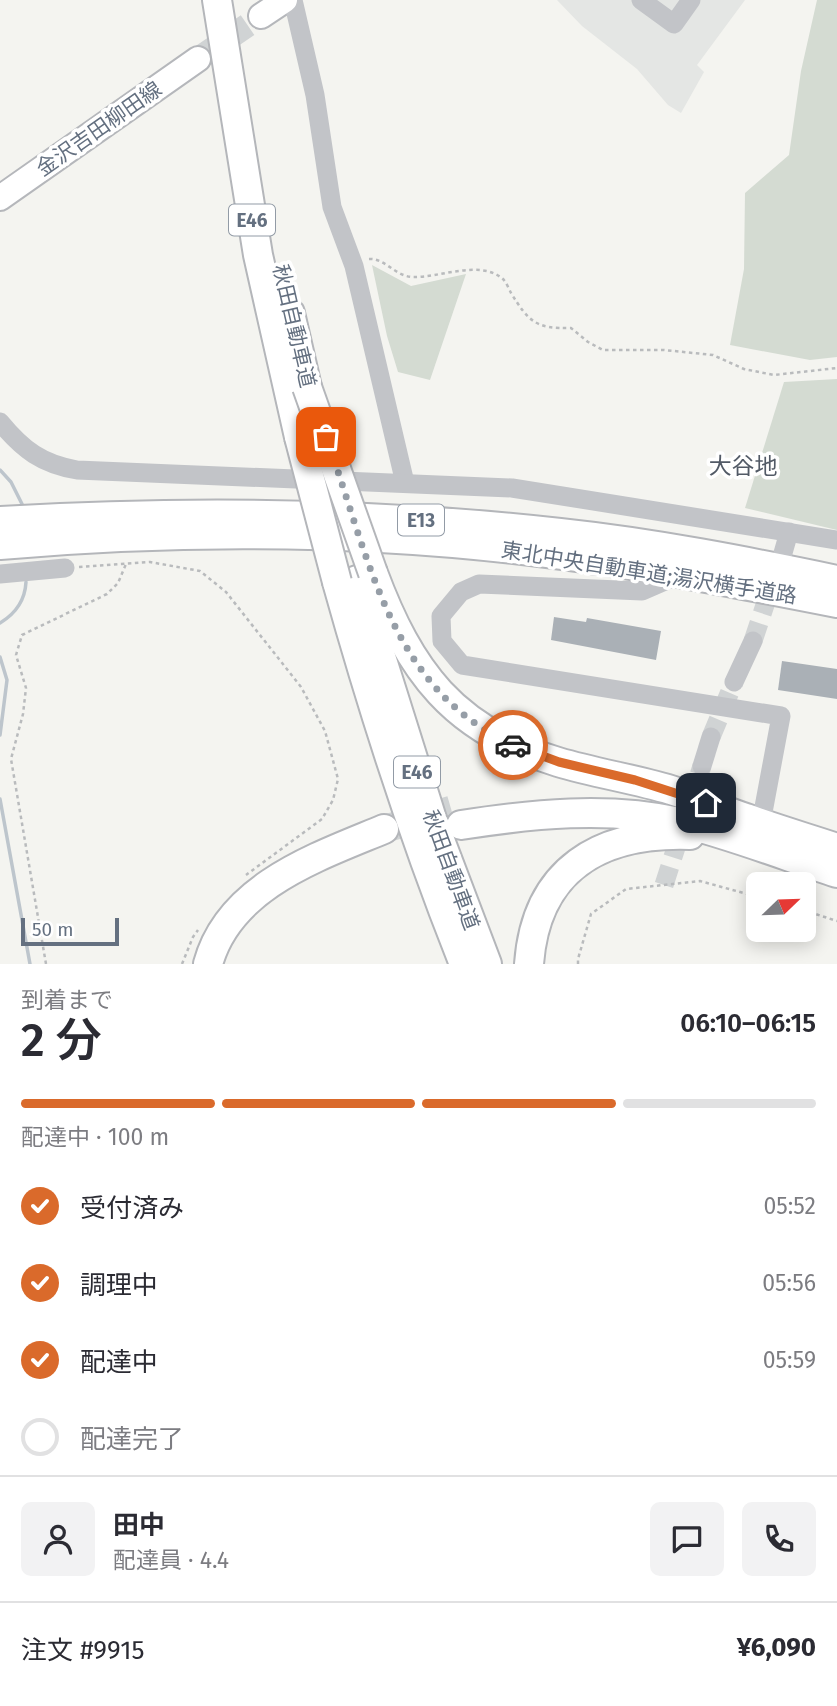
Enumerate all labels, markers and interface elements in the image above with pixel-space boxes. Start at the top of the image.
street label: 金沢吉田柳田線 [31,76,167,182]
road number: E46 [229,204,275,235]
street label: 秋田自動車道 [267,262,321,390]
pin [296,407,356,467]
icon: bag [307,418,345,456]
district label: 大谷地 [709,452,778,480]
road number: E13 [398,505,444,536]
street label: 東北中央自動車道;湯沢横手道路 [499,537,799,609]
courier [478,710,548,780]
icon: car [494,726,532,764]
road number: E46 [394,757,440,788]
pin [676,773,736,833]
icon: home [687,784,725,822]
street label: 秋田自動車道 [417,806,485,934]
north arrow [746,872,816,942]
map controls [746,872,816,942]
scale bar [21,915,119,947]
text: 50 m [32,918,73,941]
text: 到着まで [21,986,113,1014]
text: 06:10–06:15 [680,1008,816,1039]
text: 2 分 [21,1013,102,1068]
text: 配達中 · 100 m [21,1123,169,1151]
icon: check [21,1187,59,1225]
text: 05:52 [763,1192,816,1220]
text: 受付済み [80,1193,184,1224]
icon: check [21,1264,59,1302]
text: 05:56 [762,1269,816,1297]
text: 調理中 [80,1270,158,1301]
icon: check [21,1341,59,1379]
text: 05:59 [763,1346,816,1374]
text: 配達中 [80,1347,158,1378]
text: 配達完了 [80,1424,184,1455]
button: person [21,1502,95,1576]
button: chat [650,1502,724,1576]
button: phone [742,1502,816,1576]
text: 田中 [113,1510,165,1541]
text: 配達員 · 4.4 [113,1546,229,1574]
text: ¥6,090 [737,1632,816,1663]
text: 注文 #9915 [21,1635,144,1666]

